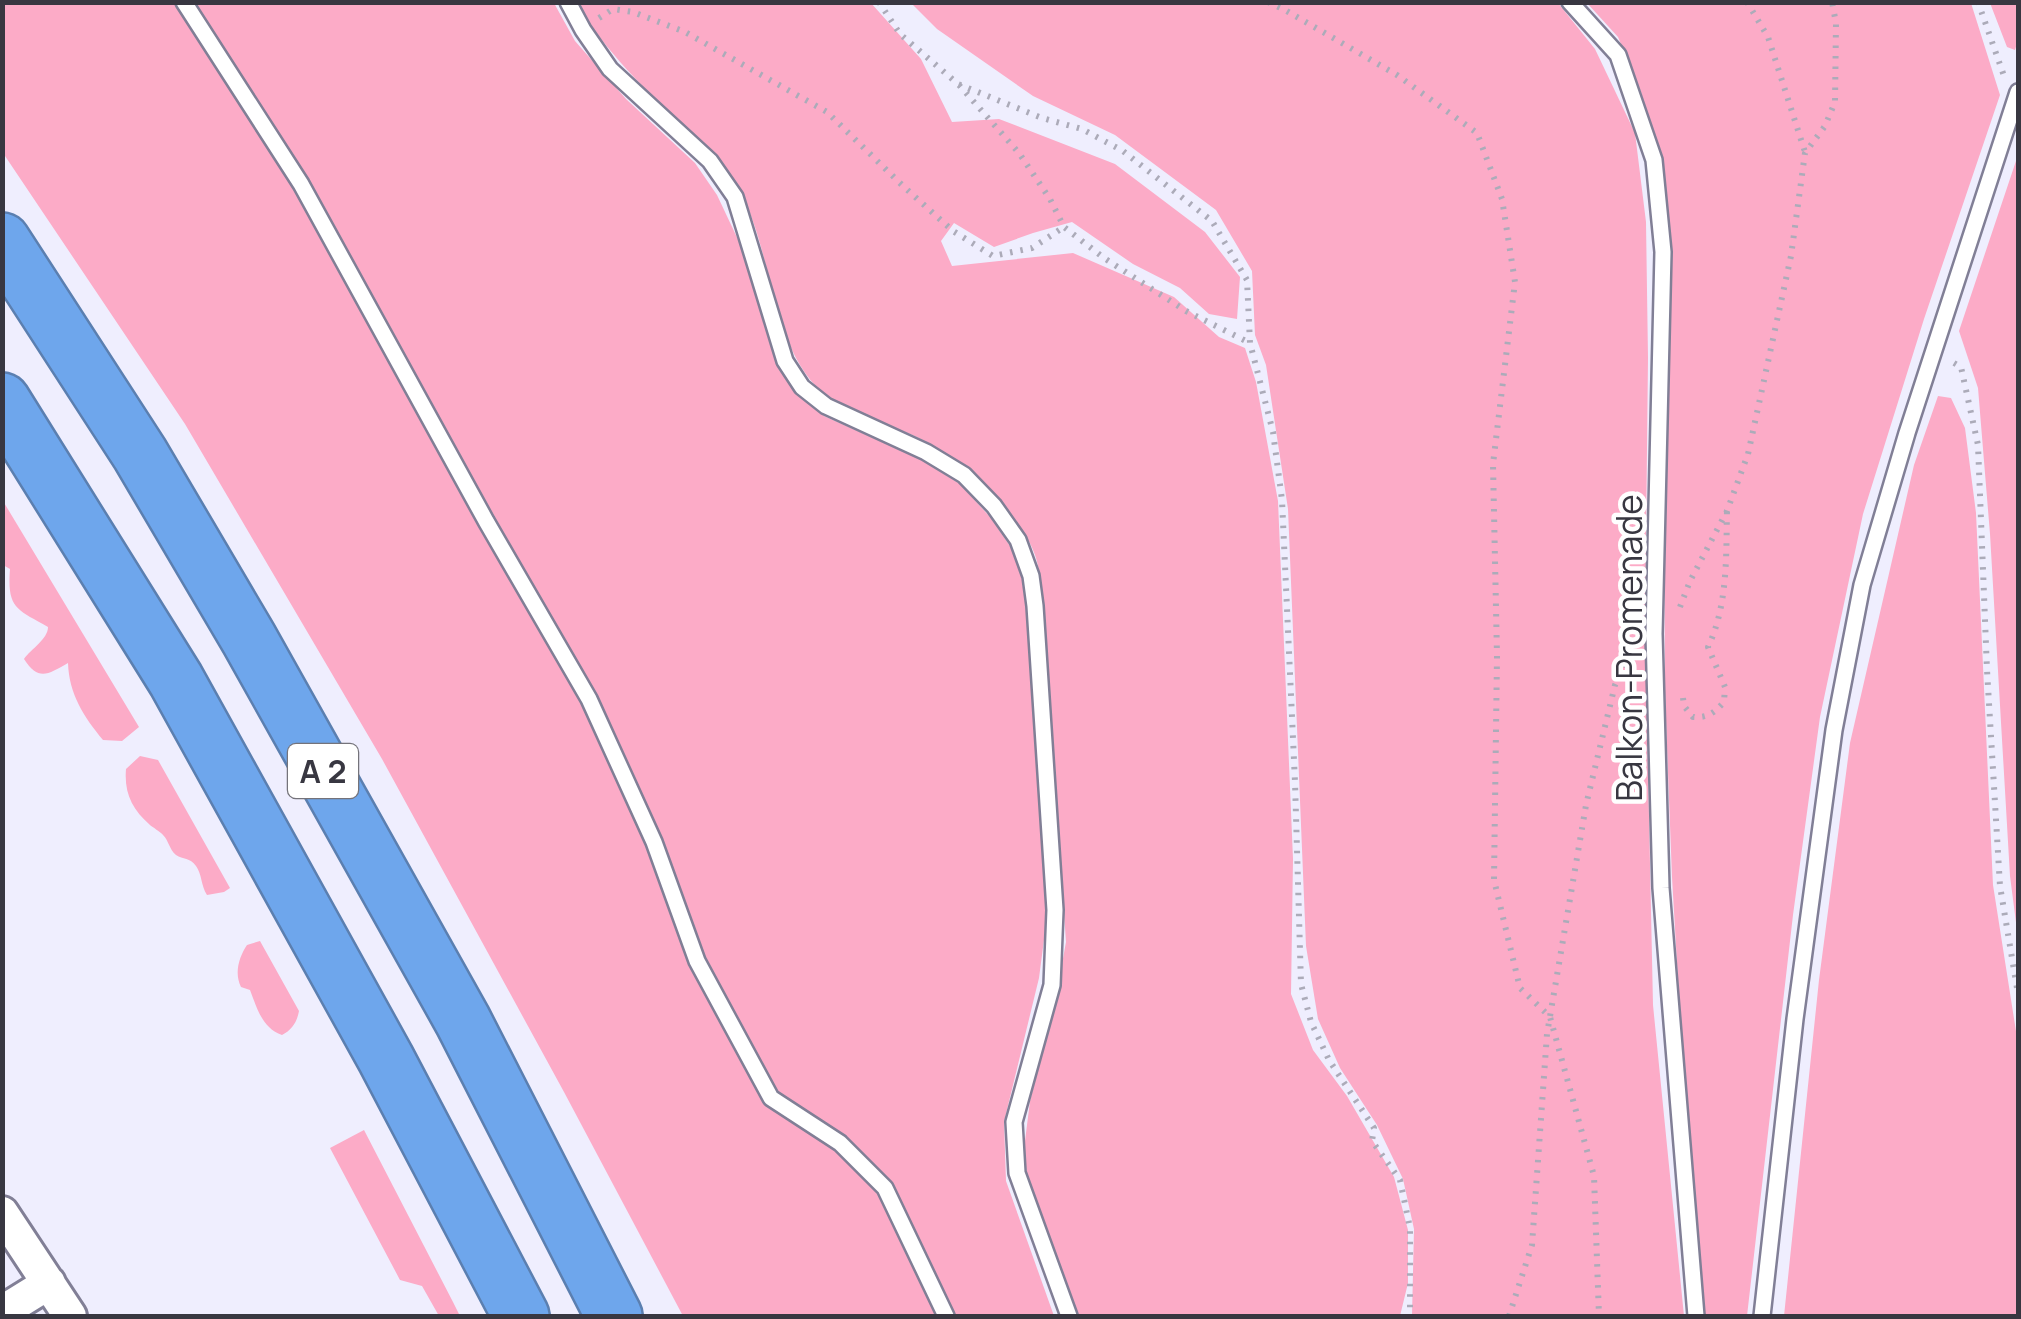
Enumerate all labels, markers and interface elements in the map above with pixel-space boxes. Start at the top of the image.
street label: Balkon-Promenade [1605,494,1653,802]
road number: A 2 [288,744,358,798]

